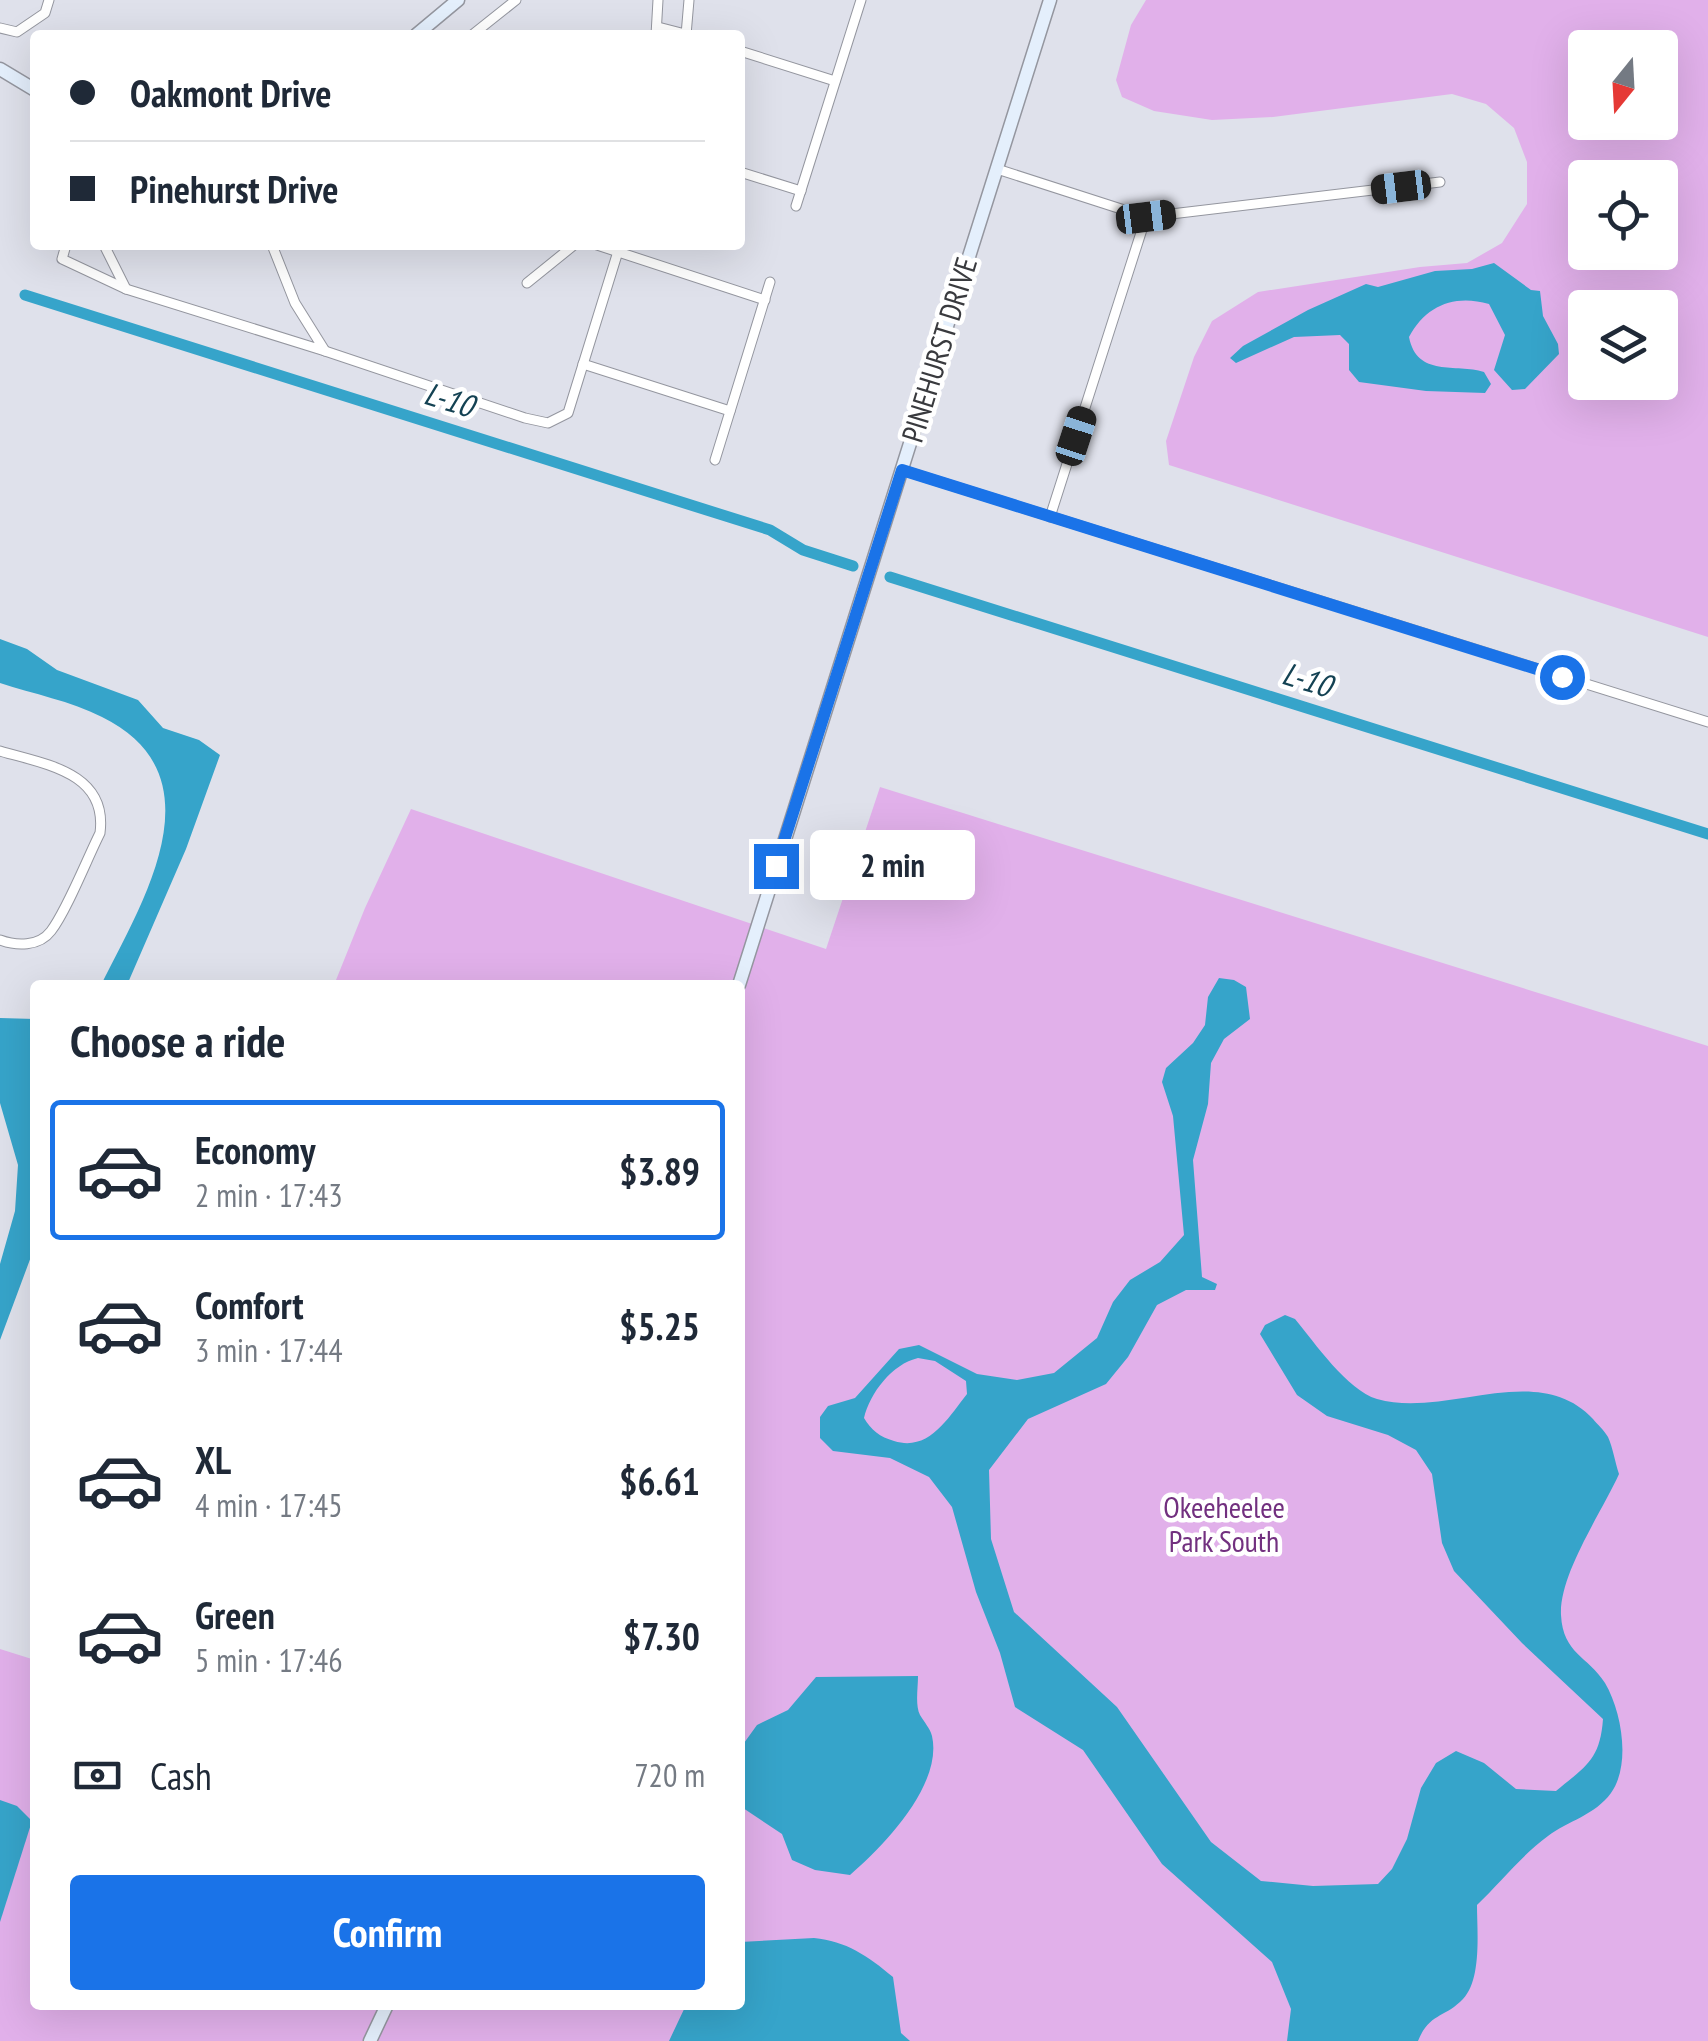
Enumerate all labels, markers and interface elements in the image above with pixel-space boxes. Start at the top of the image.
north arrow [1568,30,1678,140]
map controls [1568,30,1678,400]
text: Oakmont Drive [130,68,332,117]
button: locate [1568,160,1678,270]
text: Pinehurst Drive [130,164,339,213]
car [1369,168,1433,206]
car [1114,198,1178,236]
street label: PINEHURST DRIVE [892,252,985,447]
button: layers [1568,290,1678,400]
water label: L-10 [420,372,483,427]
car [1052,403,1100,469]
water label: L-10 [1278,652,1341,707]
route start [1540,655,1585,700]
callout: 2 min [811,831,976,901]
route end [754,844,799,889]
text: 2 min [860,844,925,886]
text: Choose a ride [70,1011,285,1069]
icon: car [75,1125,165,1215]
text: Economy [195,1125,315,1174]
text: $3.89 [619,1146,700,1195]
text: 2 min · 17:43 [195,1174,343,1216]
icon: car [75,1280,165,1370]
text: Comfort [195,1280,304,1329]
text: $5.25 [619,1301,700,1350]
text: 3 min · 17:44 [195,1329,343,1371]
icon: car [75,1435,165,1525]
text: XL [195,1435,231,1484]
text: $6.61 [619,1456,700,1505]
text: 4 min · 17:45 [195,1484,343,1526]
park label: Okeeheelee Park South [1163,1487,1285,1560]
icon: car [75,1590,165,1680]
text: Green [195,1590,275,1639]
text: $7.30 [623,1611,700,1660]
text: 5 min · 17:46 [195,1639,343,1681]
icon: cash [70,1748,125,1803]
text: Cash [150,1751,212,1800]
text: 720 m [634,1754,705,1796]
button: Confirm [70,1875,705,1990]

